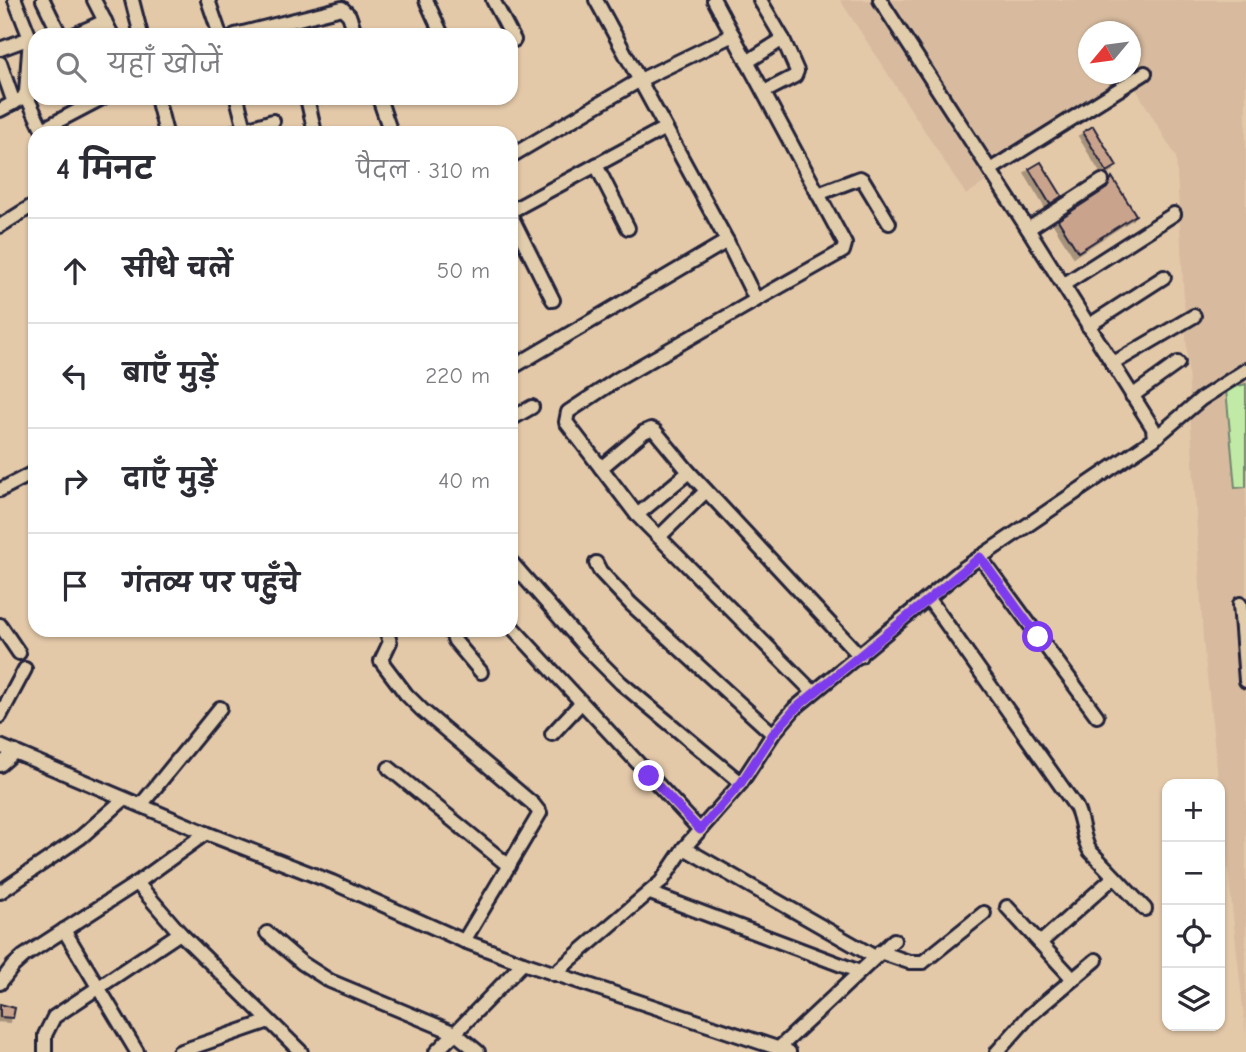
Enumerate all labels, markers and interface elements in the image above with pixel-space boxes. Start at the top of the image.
north arrow [1078,21,1141,84]
search box [28,28,518,105]
icon: search [52,48,90,86]
text: यहाँ खोजें [108,50,222,80]
text: 4 मिनट [56,152,154,187]
text: पैदल · 310 m [356,157,490,184]
icon: ahead [56,252,94,290]
text: सीधे चलें [123,254,232,284]
text: 50 m [437,257,490,284]
icon: left [56,357,94,395]
text: बाएँ मुड़ें [123,359,217,389]
text: 220 m [425,362,490,389]
icon: right [56,462,94,500]
text: दाएँ मुड़ें [123,464,216,494]
text: 40 m [438,467,490,494]
icon: arrive [56,567,94,605]
text: गंतव्य पर पहुँचे [123,569,300,599]
route start [1022,621,1053,652]
route end [633,760,664,791]
map controls [1162,779,1225,1031]
button: + [1162,779,1225,842]
button: − [1162,842,1225,905]
button: locate [1162,905,1225,968]
button: layers [1162,968,1225,1031]

